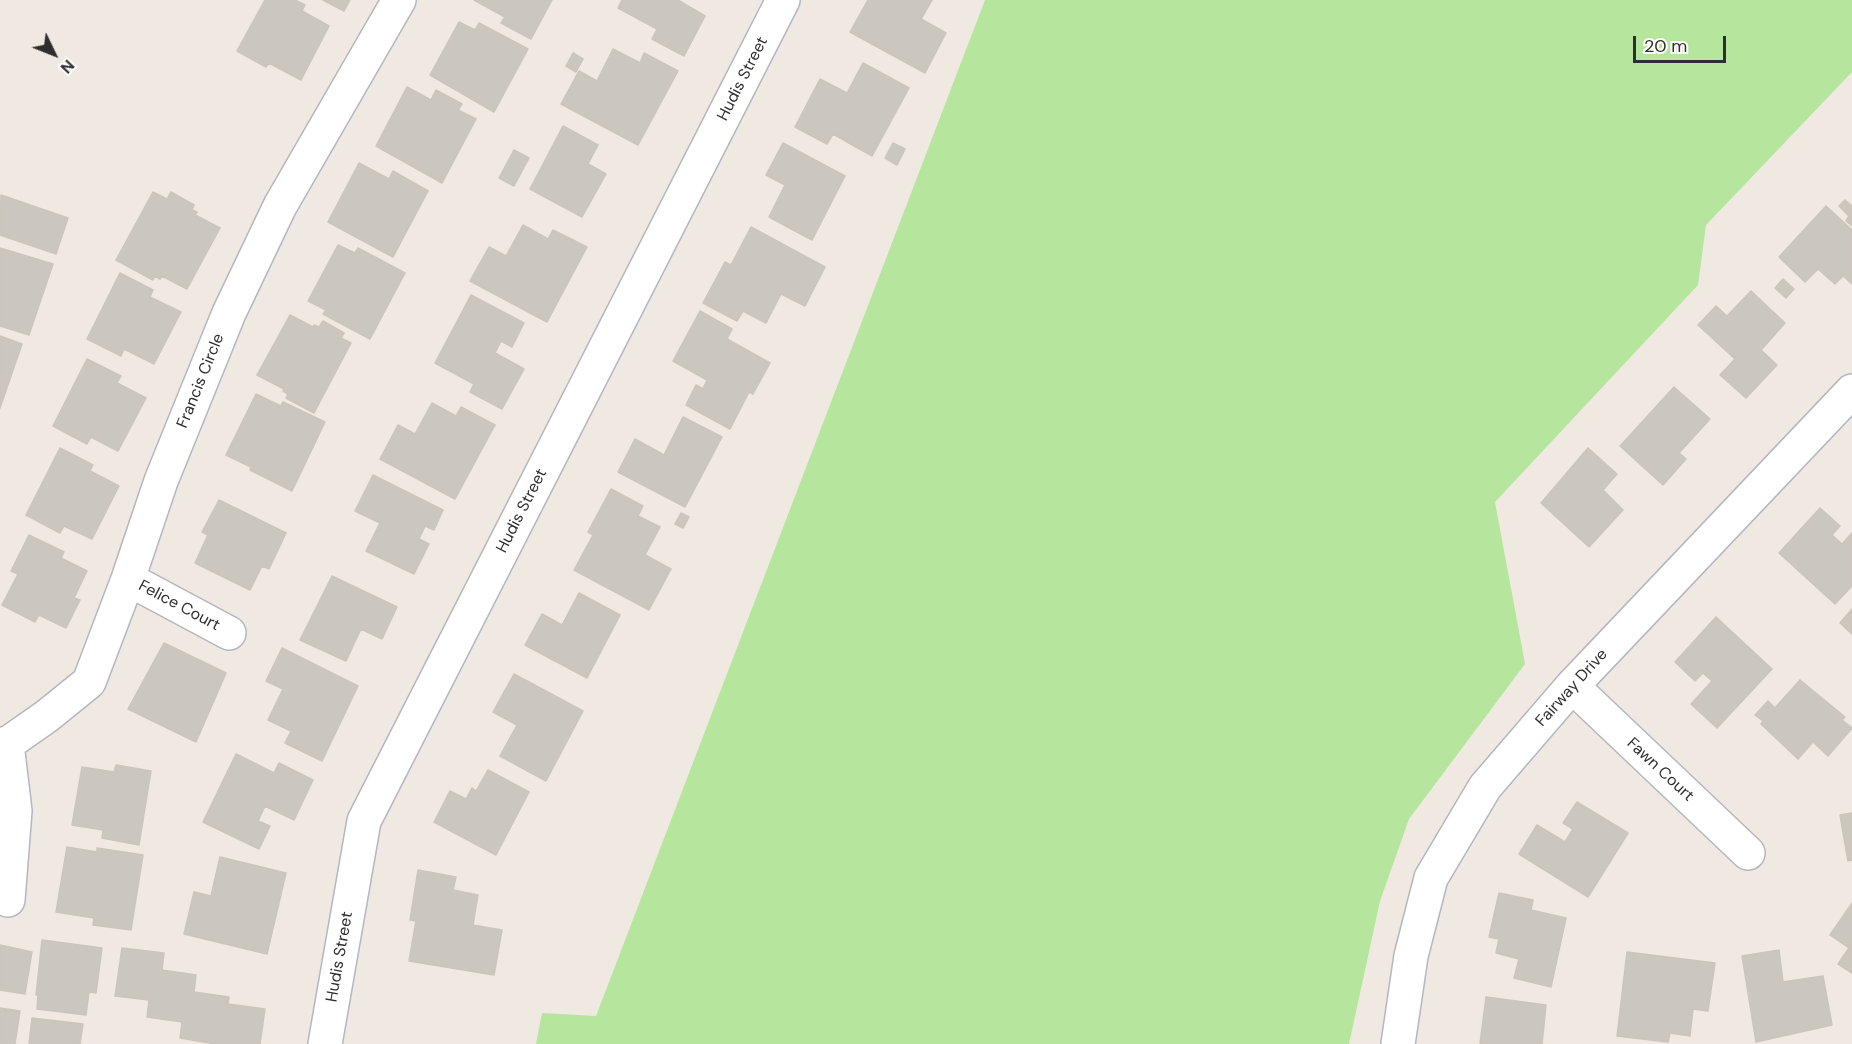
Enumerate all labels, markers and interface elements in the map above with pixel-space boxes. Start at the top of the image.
north arrow [24,24,84,84]
scale bar [1636,24,1729,62]
street label: Hudis Street [714,34,772,124]
text: 20 m [1644,34,1687,58]
text: N [56,55,79,78]
street label: Francis Circle [173,331,229,431]
street label: Hudis Street [493,466,551,556]
street label: Felice Court [135,577,223,635]
street label: Fairway Drive [1532,645,1612,731]
street label: Fawn Court [1623,734,1697,806]
street label: Hudis Street [323,910,357,1004]

